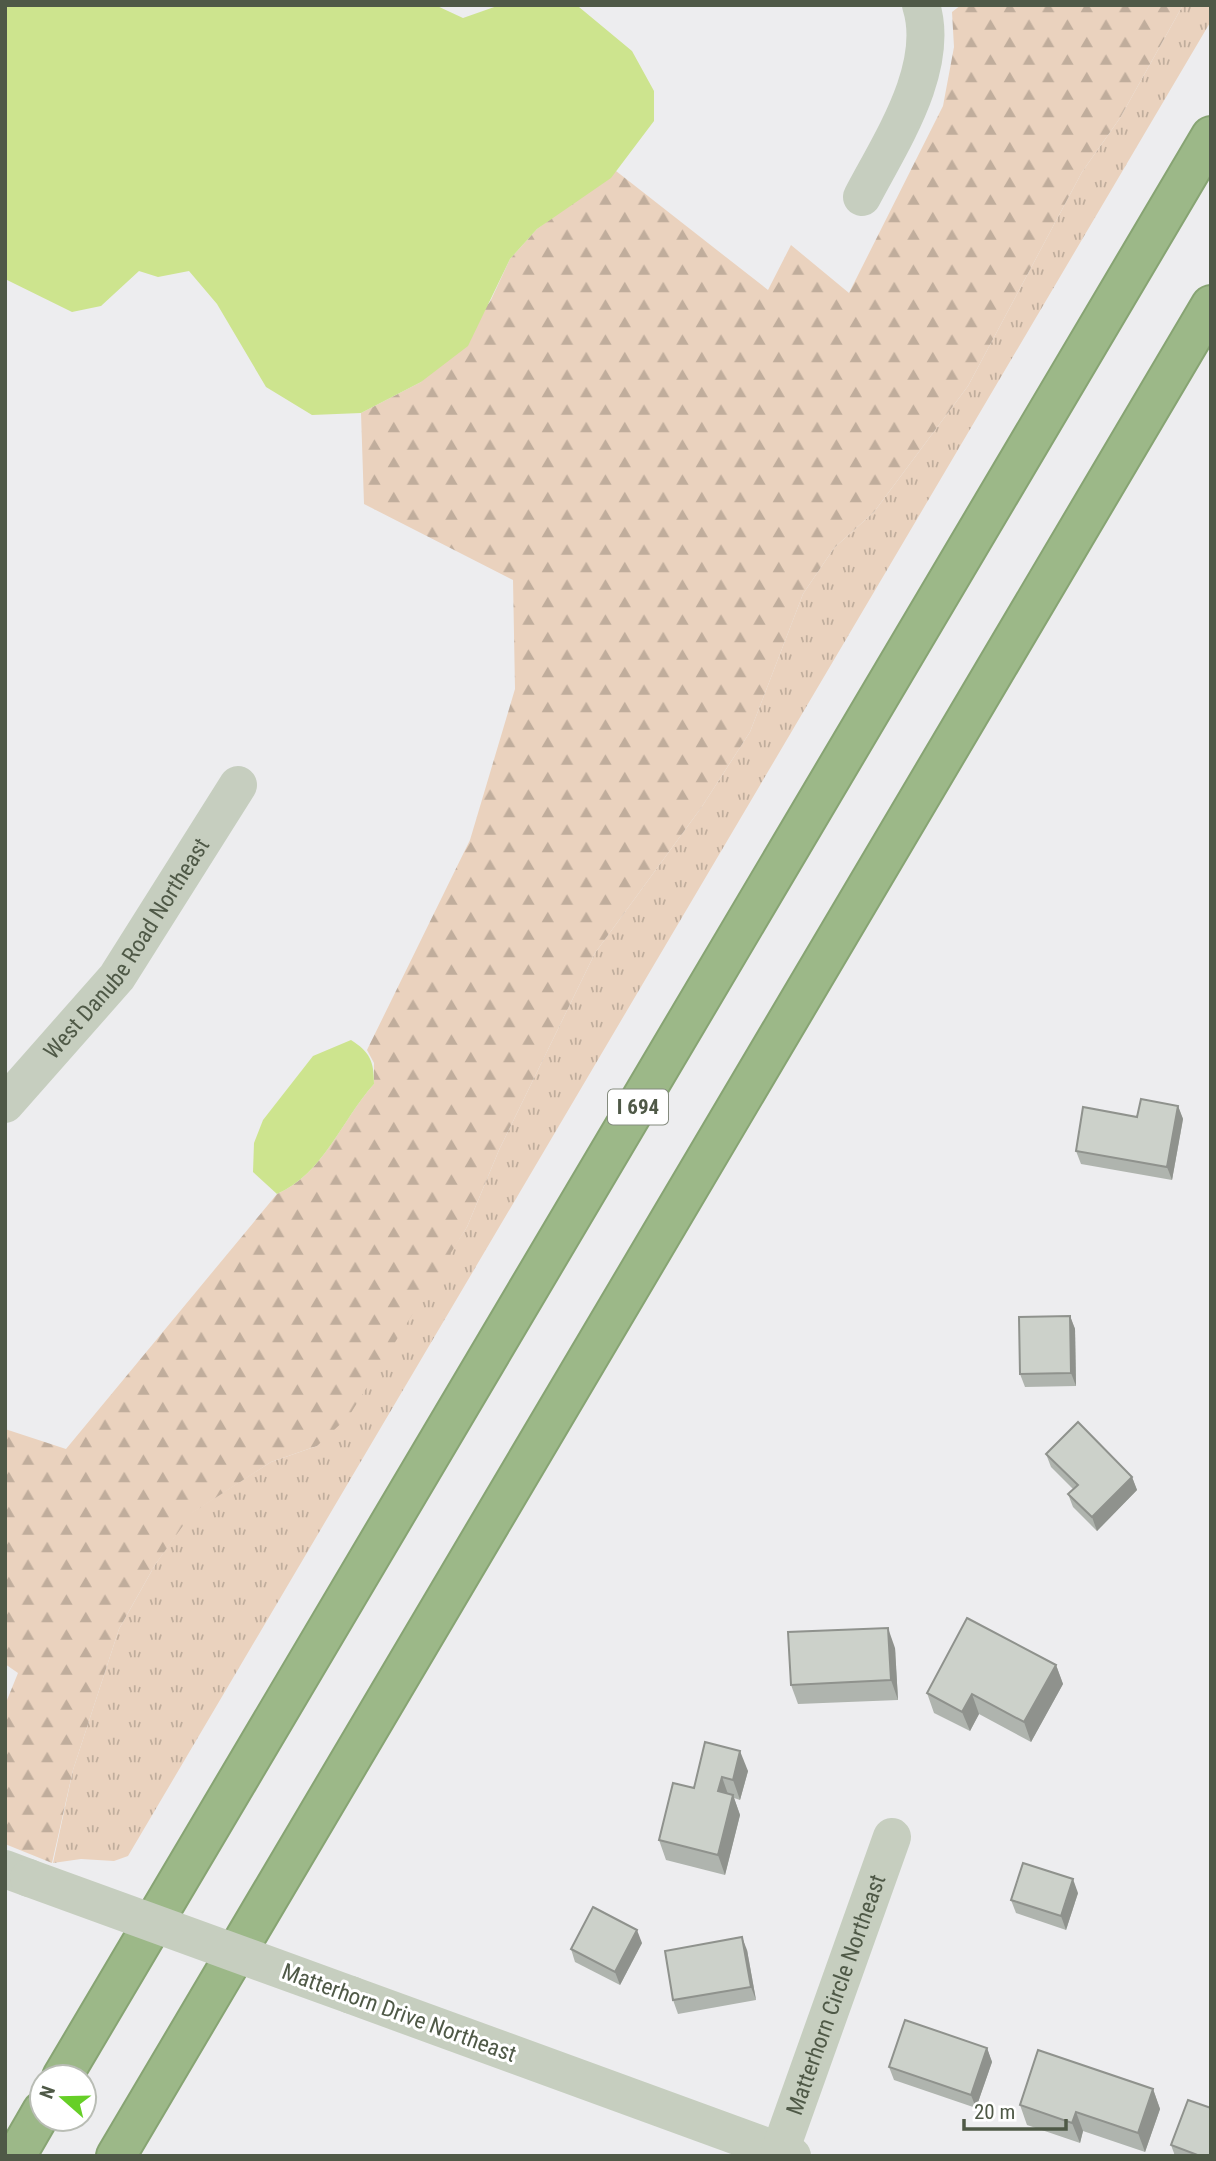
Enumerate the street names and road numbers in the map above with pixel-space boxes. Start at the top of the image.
street label: West Danube Road Northeast [38,833,215,1064]
road number: I 694 [608,1090,668,1124]
street label: Matterhorn Circle Northeast [780,1871,891,2119]
street label: Matterhorn Drive Northeast [278,1958,520,2068]

